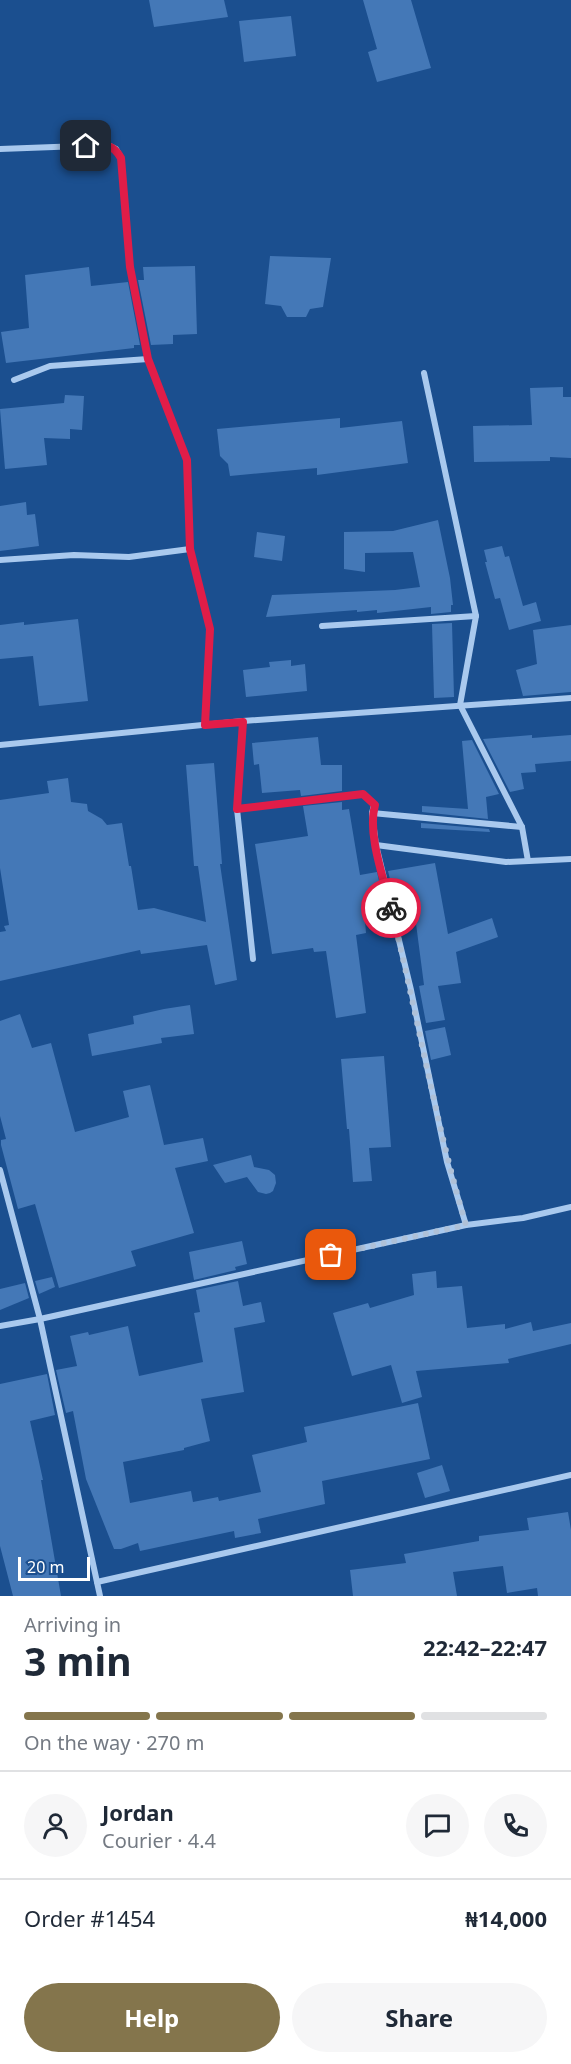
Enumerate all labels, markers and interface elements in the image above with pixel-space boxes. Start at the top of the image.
pin [60,120,111,171]
icon: home [69,129,102,162]
courier [361,878,421,938]
icon: bike [375,892,408,925]
pin [305,1229,356,1280]
icon: bag [314,1238,347,1271]
scale bar [18,1554,90,1582]
text: 20 m [27,1556,64,1578]
text: Arriving in [24,1611,121,1638]
text: 22:42–22:47 [423,1632,547,1662]
text: 3 min [24,1634,131,1687]
text: On the way · 270 m [24,1729,204,1756]
button: person [24,1794,87,1857]
button: chat [406,1794,469,1857]
button: phone [484,1794,547,1857]
text: Jordan [102,1797,174,1827]
text: Courier · 4.4 [102,1827,216,1854]
text: Order #1454 [24,1903,155,1933]
text: ₦14,000 [465,1903,547,1933]
button: Help [24,1983,280,2052]
button: Share [292,1983,547,2052]

